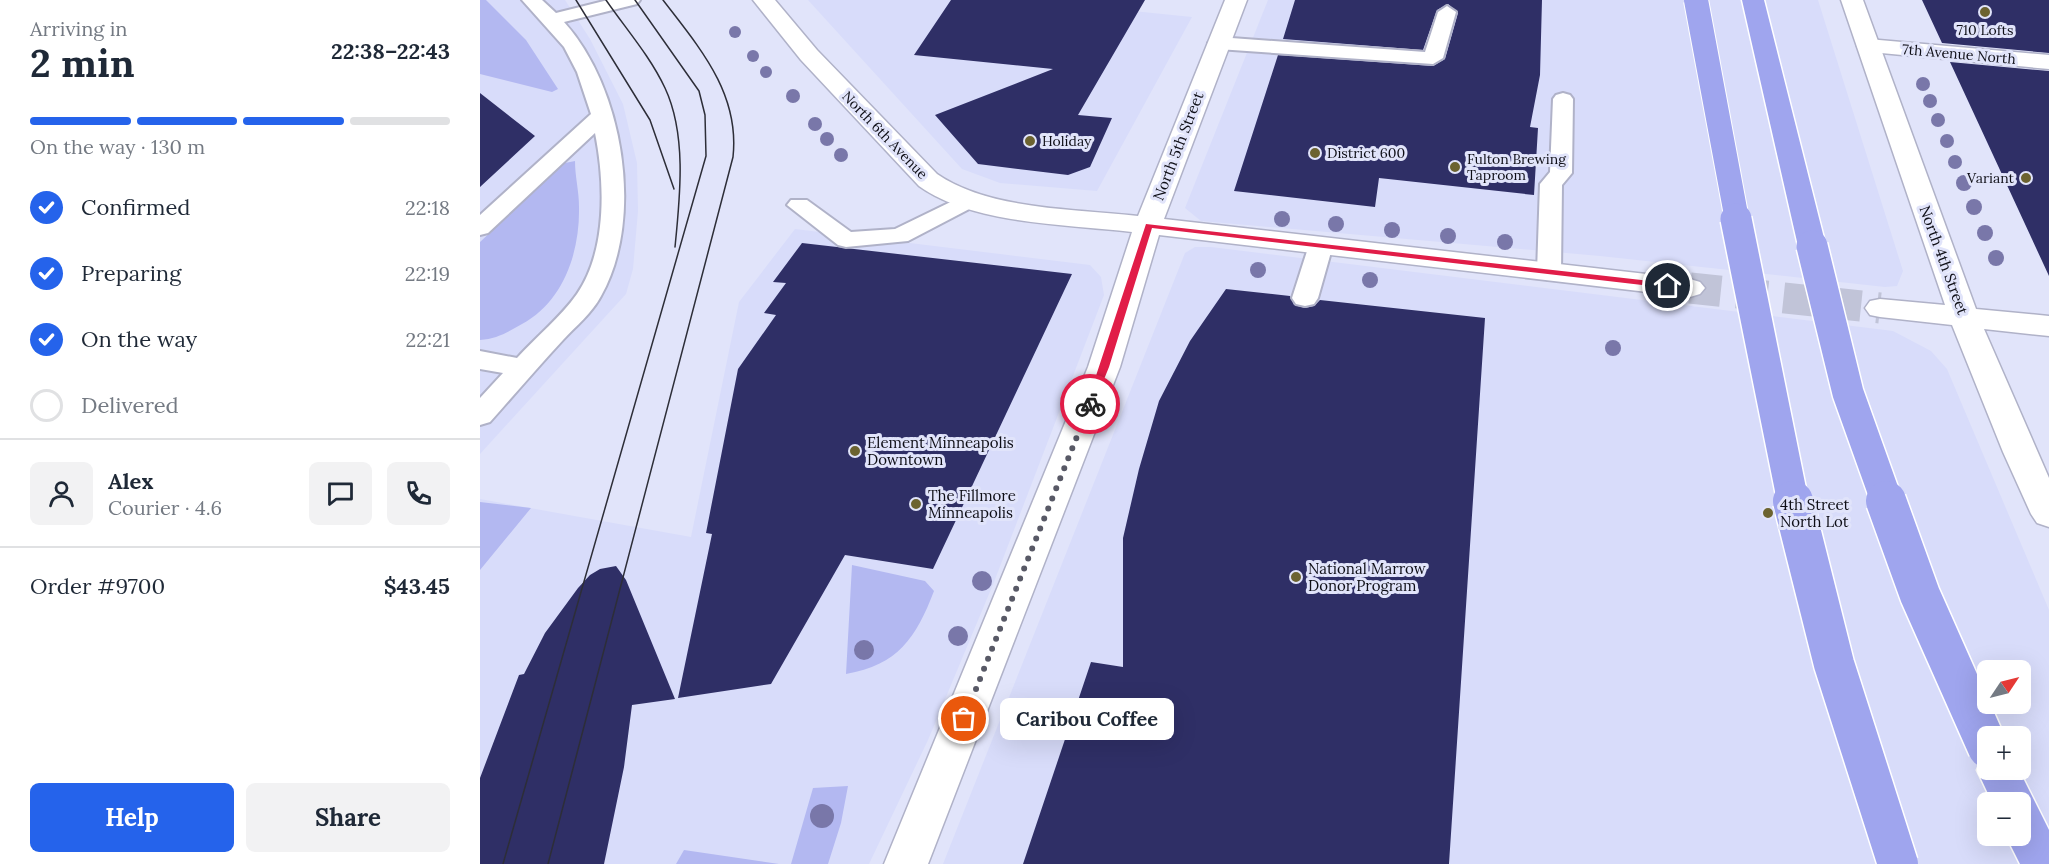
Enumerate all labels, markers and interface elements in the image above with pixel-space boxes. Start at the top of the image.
marker: 710 Lofts [1978,5,1992,19]
text: Arriving in [30,16,127,41]
place label: 710 Lofts [1957,21,2013,39]
text: 22:38–22:43 [331,37,450,65]
text: 2 min [30,38,135,88]
street label: 7th Avenue North [1902,40,2016,68]
street label: North 6th Avenue [838,87,932,183]
street label: North 5th Street [1149,89,1208,203]
place label: Holiday [1042,132,1092,150]
text: On the way · 130 m [30,134,205,159]
marker: Holiday [1023,134,1037,148]
place label: District 600 [1327,144,1405,162]
marker: District 600 [1308,146,1322,160]
place label: Fulton Brewing Taproom [1467,150,1566,184]
marker: Fulton Brewing Taproom [1448,160,1462,174]
place label: Variant [1966,169,2015,187]
marker: Variant [2019,171,2033,185]
icon: check [30,191,63,224]
text: Confirmed [81,193,190,221]
text: 22:18 [405,195,450,220]
street label: North 4th Street [1915,203,1973,317]
icon: check [30,257,63,290]
text: Preparing [81,259,181,287]
pin [1642,260,1693,311]
text: 22:19 [405,261,450,286]
icon: home [1651,269,1684,302]
icon: check [30,323,63,356]
text: On the way [81,325,197,353]
text: 22:21 [406,327,450,352]
courier [1060,374,1120,434]
icon: bike [1074,388,1107,421]
text: Delivered [81,391,179,419]
place label: Element Minneapolis Downtown [867,433,1014,469]
marker: Element Minneapolis Downtown [848,444,862,458]
button: person [30,462,93,525]
button: chat [309,462,372,525]
button: phone [387,462,450,525]
text: Alex [108,467,153,495]
place label: The Fillmore Minneapolis [928,486,1016,522]
text: Courier · 4.6 [108,495,222,520]
place label: 4th Street North Lot [1780,495,1850,531]
marker: The Fillmore Minneapolis [909,497,923,511]
marker: 4th Street North Lot [1761,506,1775,520]
place label: National Marrow Donor Program [1308,559,1426,595]
marker: National Marrow Donor Program [1289,570,1303,584]
text: Order #9700 [30,572,165,600]
text: $43.45 [384,572,450,600]
north arrow [1977,660,2031,714]
map controls [1977,660,2031,846]
pin [938,693,989,744]
callout: Caribou Coffee [1000,698,1174,740]
icon: bag [947,702,980,735]
text: Caribou Coffee [1016,706,1158,731]
button: + [1977,726,2031,780]
button: Help [30,783,234,852]
button: Share [246,783,450,852]
button: − [1977,792,2031,846]

